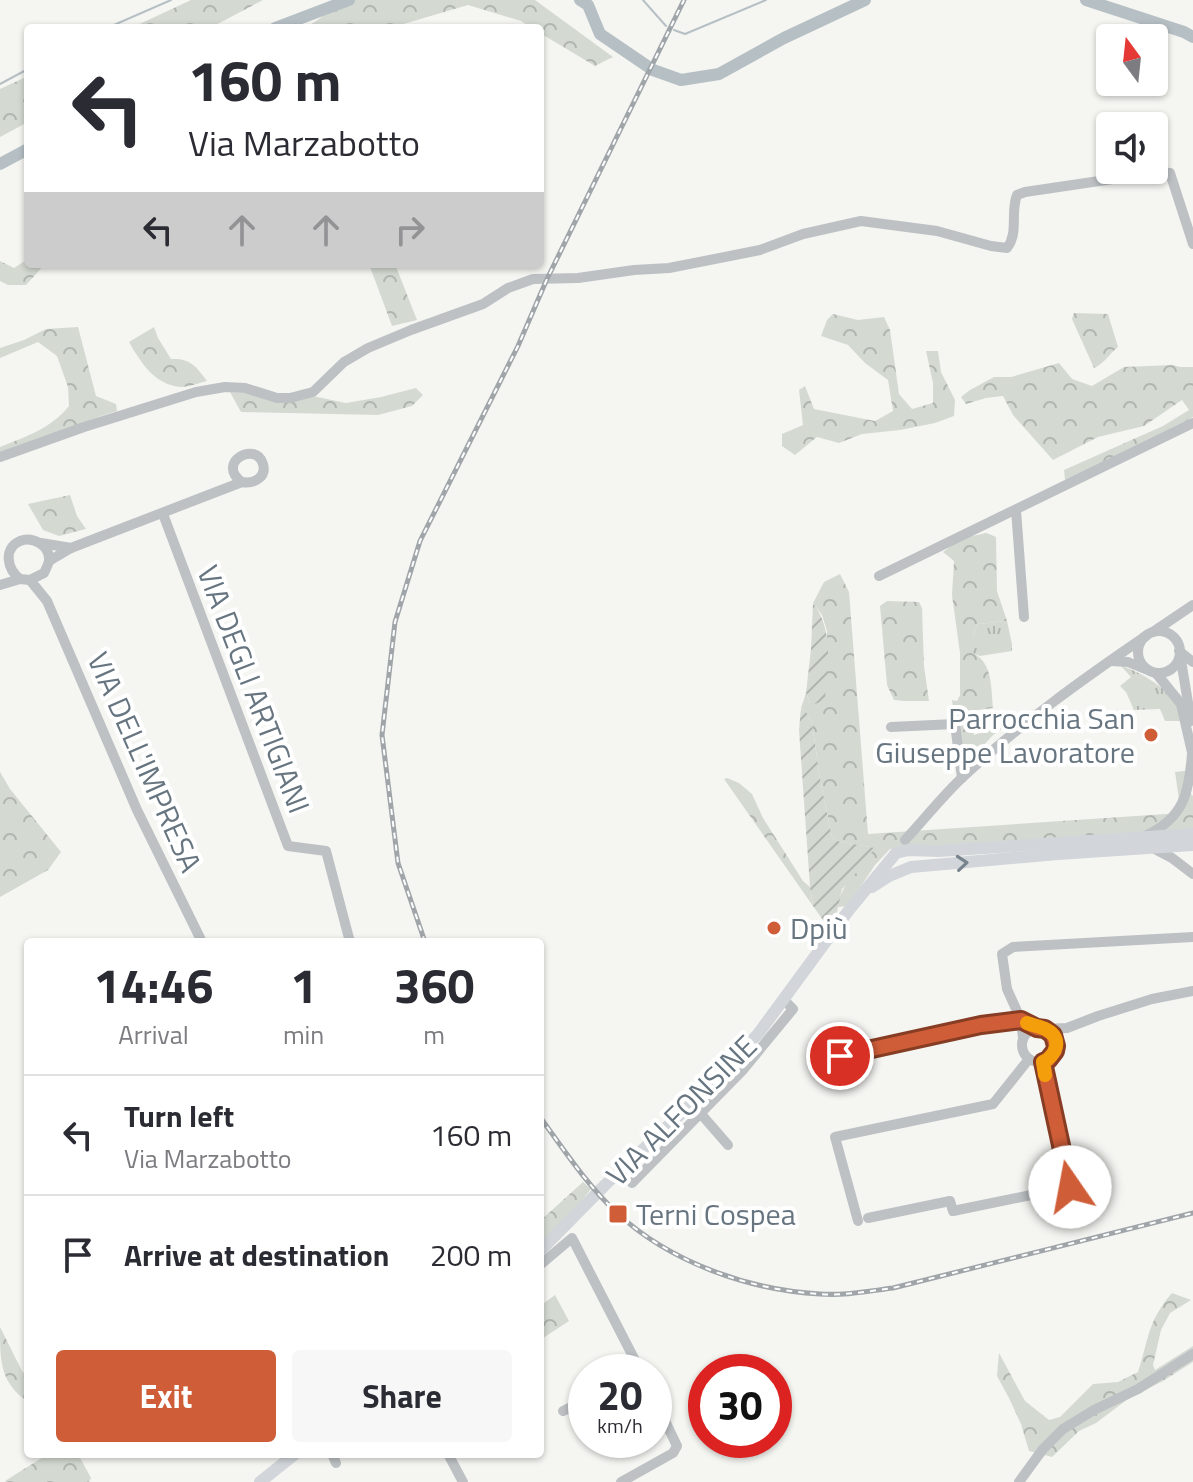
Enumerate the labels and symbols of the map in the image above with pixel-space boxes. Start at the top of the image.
north arrow [1096,24,1168,96]
street label: VIA DEGLI ARTIGIANI [185,558,323,820]
street label: VIA DELL'IMPRESA [76,645,214,880]
place label: Parrocchia San Giuseppe Lavoratore [875,695,1135,775]
marker: Parrocchia San Giuseppe Lavoratore [1142,726,1160,744]
one-way arrow [956,854,969,871]
place label: Dpiù [790,905,848,951]
marker: Dpiù [765,919,783,937]
pin [806,1022,874,1090]
street label: VIA ALFONSINE [595,1024,767,1196]
position arrow [1028,1145,1112,1229]
place label: Terni Cospea [636,1191,796,1237]
marker: Terni Cospea [607,1203,629,1225]
speed limit sign: 30 [688,1354,792,1458]

